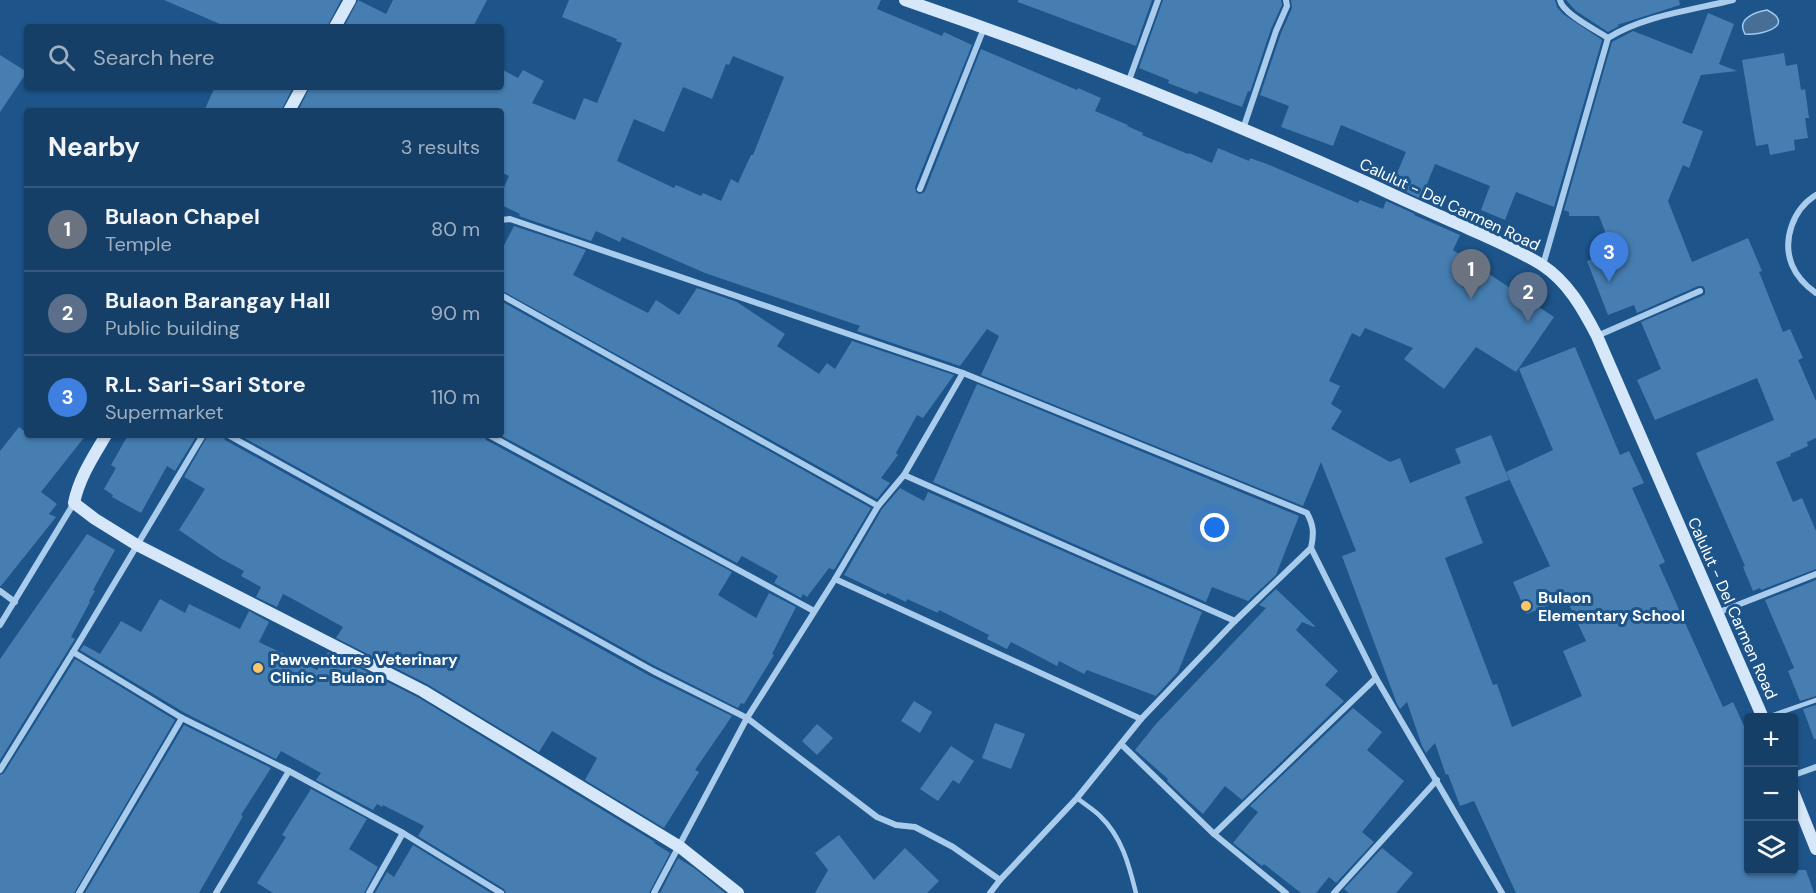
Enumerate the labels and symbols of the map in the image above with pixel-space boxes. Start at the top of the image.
street label: Calulut - Del Carmen Road [1356,153,1544,256]
pin: 3 [1590,232,1628,282]
pin: 1 [1452,250,1490,299]
pin: 2 [1508,272,1547,322]
your location [1200,513,1229,542]
street label: Calulut - Del Carmen Road [1683,514,1782,703]
place label: Bulaon Elementary School [1538,587,1685,626]
marker: Bulaon Elementary School [1519,599,1533,613]
place label: Pawventures Veterinary Clinic - Bulaon [270,649,458,688]
marker: Pawventures Veterinary Clinic - Bulaon [251,661,265,675]

